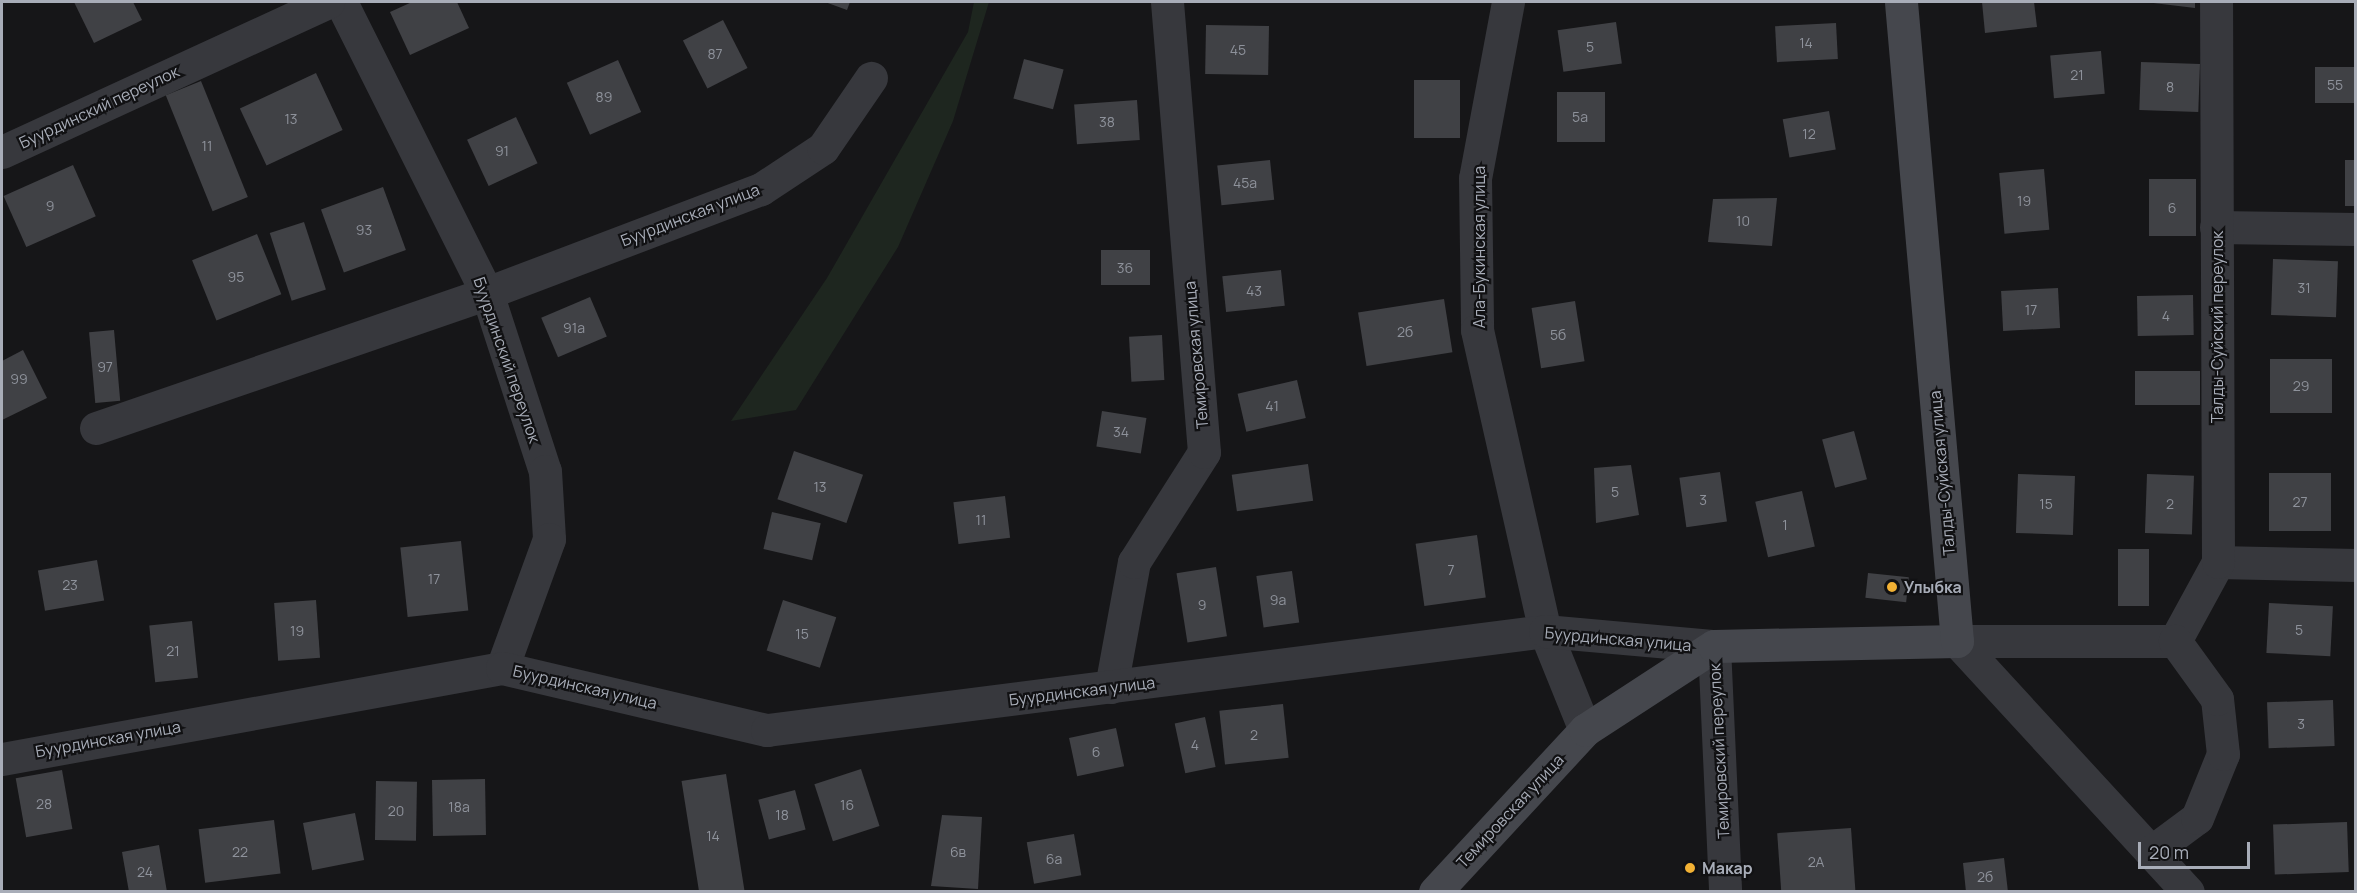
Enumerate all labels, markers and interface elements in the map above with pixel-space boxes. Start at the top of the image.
house number: 14 [1799,35,1813,51]
house number: 5 [1586,39,1594,55]
house number: 45 [1230,42,1246,58]
house number: 87 [707,46,723,62]
street label: Буурдинский переулок [16,61,182,153]
house number: 21 [2070,67,2084,83]
house number: 55 [2327,77,2343,93]
house number: 8 [2166,79,2174,95]
house number: 89 [596,89,612,105]
house number: 5а [1572,109,1588,125]
house number: 13 [284,111,298,127]
house number: 38 [1099,114,1115,130]
house number: 12 [1802,126,1816,142]
house number: 11 [202,138,212,154]
house number: 91 [495,143,509,159]
street label: Ала-Букинская улица [1469,166,1489,328]
house number: 45а [1233,175,1257,191]
street label: Буурдинская улица [618,180,762,250]
house number: 19 [2017,193,2031,209]
house number: 9 [46,198,54,214]
house number: 6 [2168,200,2176,216]
house number: 10 [1736,213,1750,229]
house number: 93 [356,222,372,238]
street label: Талды-Суйский переулок [2207,231,2227,423]
house number: 36 [1117,260,1133,276]
house number: 95 [228,269,244,285]
street label: Буурдинский переулок [470,275,544,445]
street label: Темировская улица [1180,280,1212,430]
house number: 31 [2297,280,2311,296]
house number: 43 [1246,283,1262,299]
house number: 17 [2025,302,2037,318]
house number: 4 [2162,308,2170,324]
house number: 91а [563,320,585,336]
house number: 2б [1397,324,1413,340]
house number: 5б [1550,327,1566,343]
house number: 97 [97,359,113,375]
house number: 99 [10,371,28,387]
house number: 29 [2293,378,2309,394]
street label: Талды-Суйская улица [1925,390,1959,556]
house number: 41 [1265,398,1279,414]
house number: 34 [1113,424,1129,440]
house number: 13 [813,479,827,495]
house number: 5 [1611,484,1619,500]
house number: 3 [1699,492,1707,508]
house number: 27 [2292,494,2308,510]
house number: 15 [2039,496,2053,512]
house number: 2 [2166,496,2174,512]
house number: 11 [976,512,986,528]
house number: 1 [1782,517,1788,533]
house number: 7 [1447,562,1455,578]
house number: 17 [428,571,440,587]
house number: 23 [62,577,78,593]
place label: Улыбка [1904,577,1962,597]
marker: Улыбка [1885,580,1899,594]
house number: 9а [1270,592,1286,608]
house number: 9 [1198,597,1206,613]
house number: 5 [2295,622,2303,638]
house number: 19 [290,623,304,639]
street label: Буурдинская улица [1544,623,1692,655]
house number: 15 [795,626,809,642]
house number: 21 [166,643,180,659]
street label: Буурдинская улица [511,661,659,713]
street label: Темировский переулок [1705,663,1733,839]
street label: Буурдинская улица [1008,673,1156,709]
house number: 3 [2297,716,2305,732]
street label: Буурдинская улица [34,717,182,761]
house number: 2 [1250,727,1258,743]
house number: 4 [1191,737,1199,753]
house number: 6 [1092,744,1100,760]
street label: Темировская улица [1452,750,1568,872]
house number: 28 [36,796,52,812]
house number: 16 [840,797,854,813]
house number: 18а [448,799,470,815]
house number: 20 [388,803,404,819]
house number: 18 [775,807,789,823]
house number: 14 [706,828,720,844]
scale bar [2141,830,2254,868]
text: 20 m [2149,840,2189,864]
house number: 22 [232,844,248,860]
house number: 6в [950,844,966,860]
house number: 6а [1046,851,1062,867]
house number: 2А [1808,854,1824,870]
place label: Макар [1702,858,1753,878]
marker: Макар [1683,861,1697,875]
house number: 24 [137,864,153,880]
house number: 2б [1977,869,1993,885]

